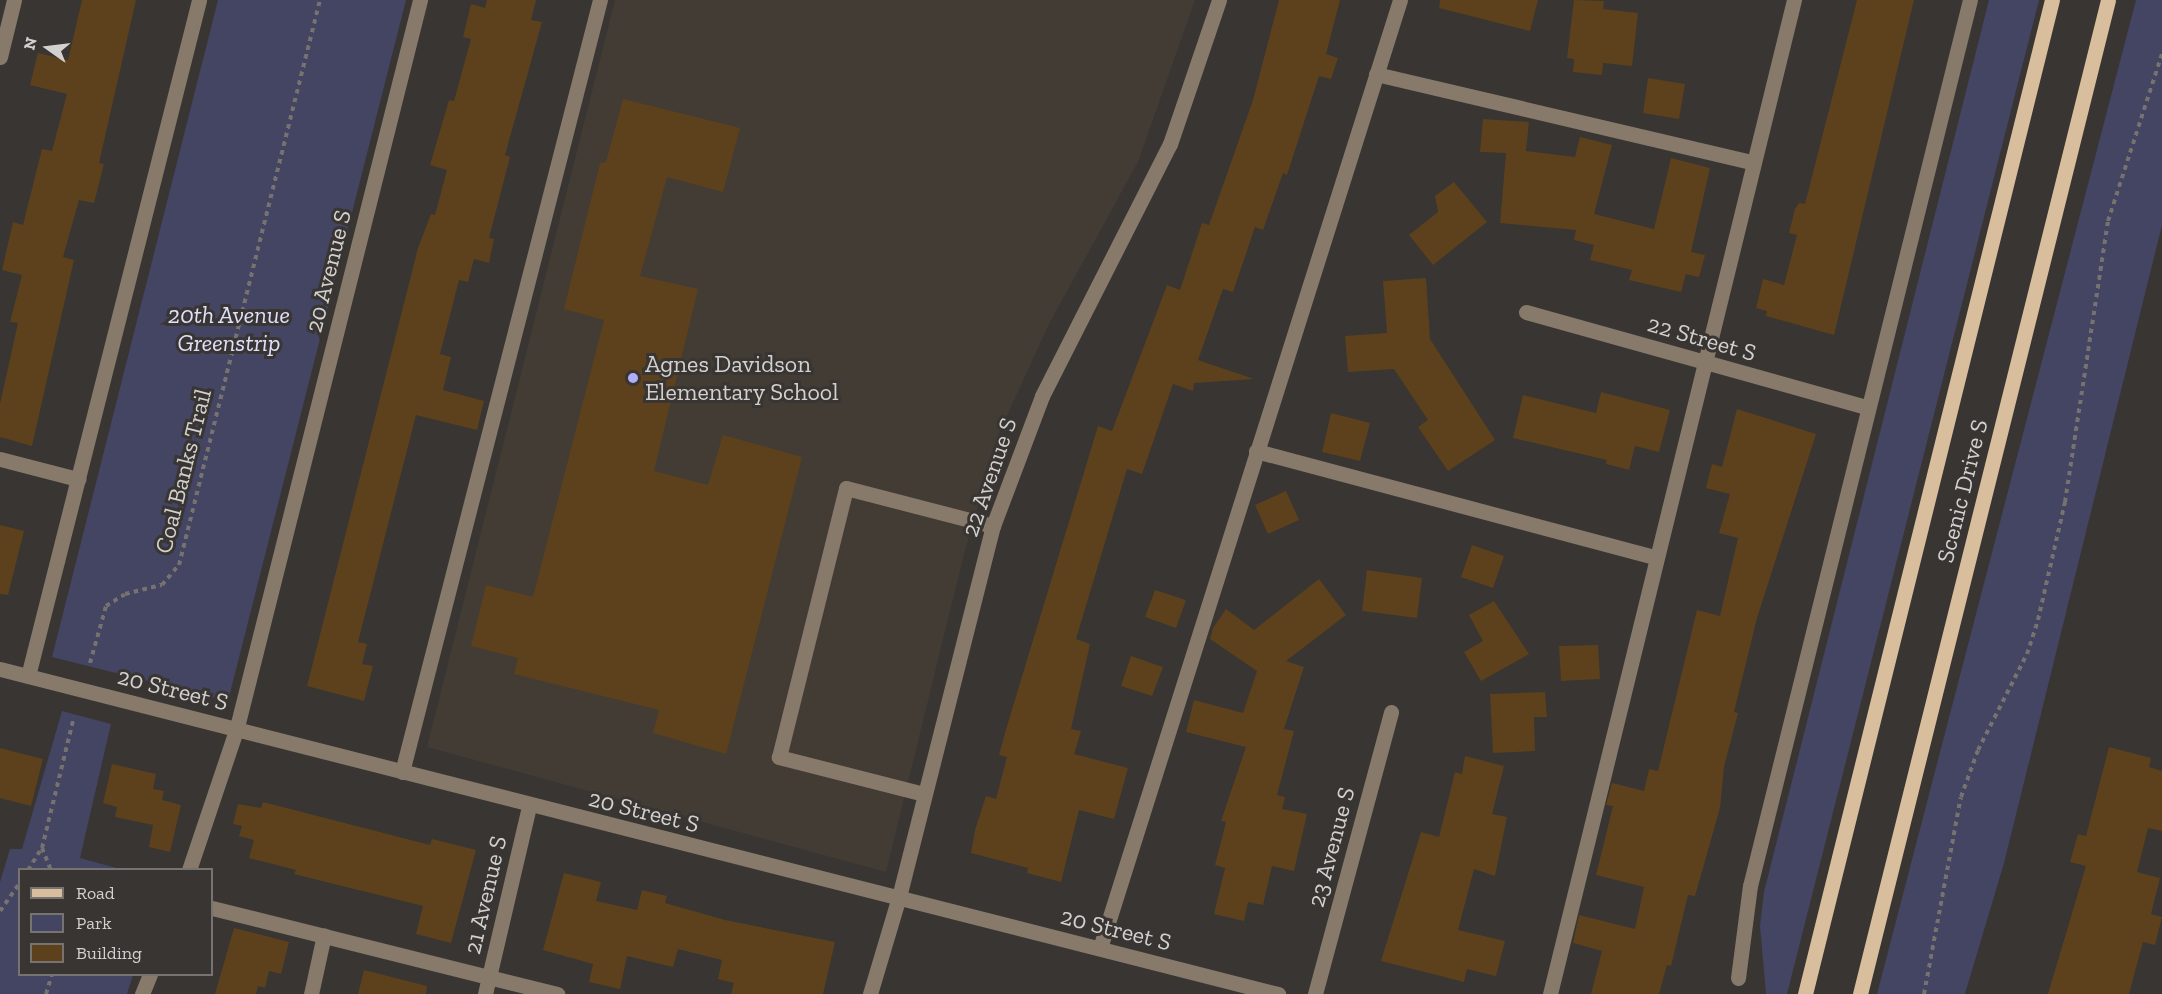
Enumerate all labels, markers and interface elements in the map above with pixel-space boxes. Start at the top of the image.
north arrow [18,18,78,78]
text: N [19,35,41,52]
street label: 20 Avenue S [299,206,357,336]
park label: 20th Avenue Greenstrip [168,301,290,357]
street label: 22 Street S [1644,309,1760,367]
place label: Agnes Davidson Elementary School [645,350,839,406]
marker: Agnes Davidson Elementary School [626,371,640,385]
street label: Coal Banks Trail [149,386,217,556]
street label: 22 Avenue S [955,413,1023,541]
street label: Scenic Drive S [1930,416,1994,566]
street label: 20 Street S [115,661,231,717]
street label: 20 Street S [586,783,702,839]
street label: 23 Avenue S [1301,783,1361,911]
street label: 21 Avenue S [457,833,513,957]
legend [18,868,213,976]
text: Road [76,882,115,904]
street label: 20 Street S [1058,901,1174,957]
text: Park [76,912,112,934]
text: Building [76,942,142,964]

